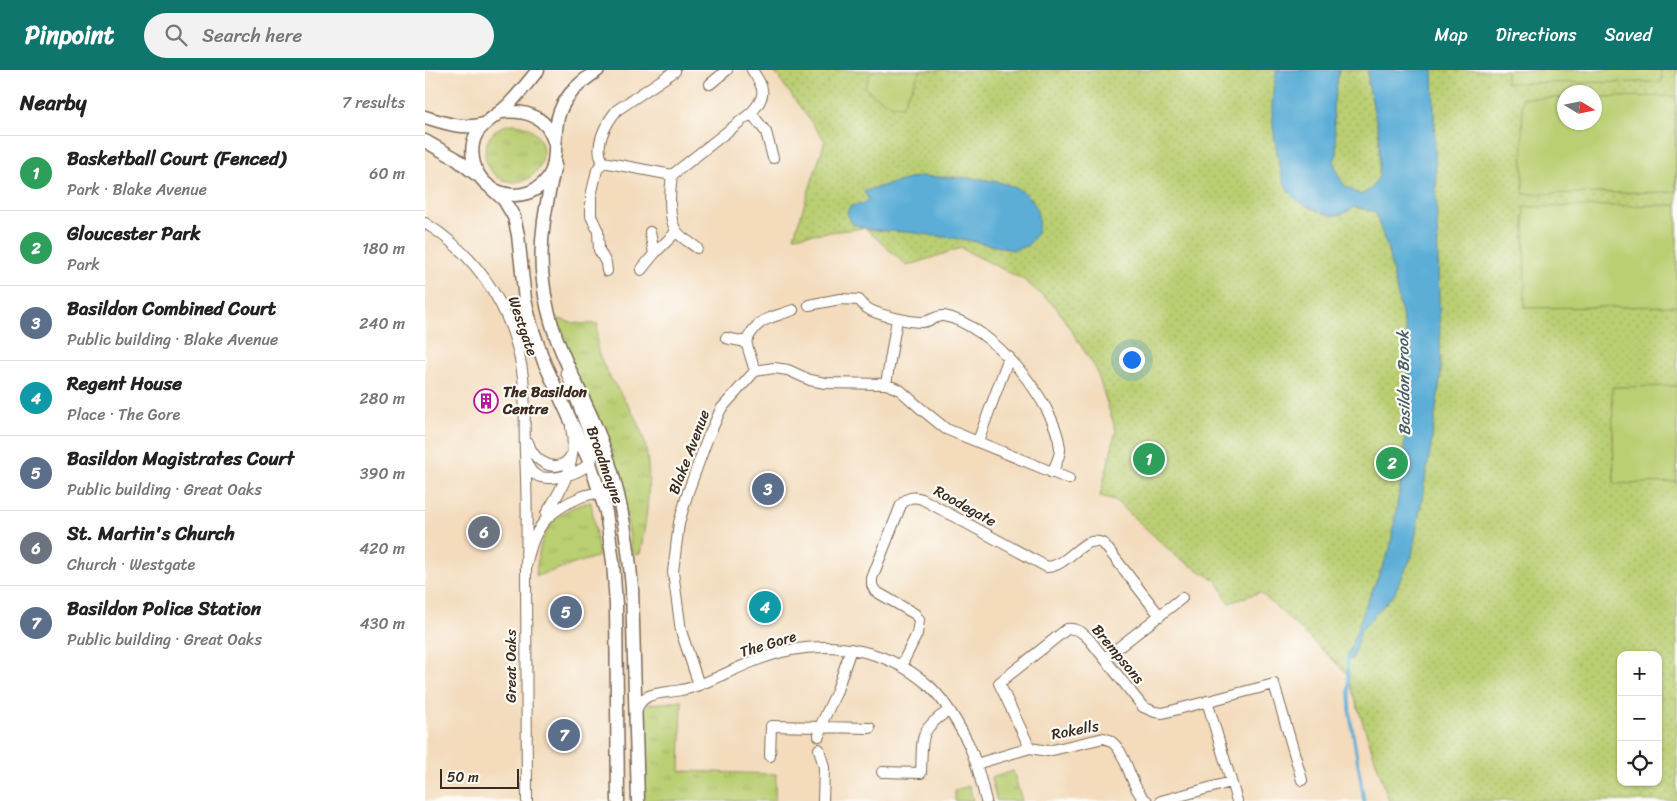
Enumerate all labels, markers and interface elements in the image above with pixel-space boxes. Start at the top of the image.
search box [144,13,494,58]
text: Pinpoint [25,14,114,56]
text: Search here [202,19,302,52]
text: Map [1435,19,1468,51]
text: Directions [1496,19,1577,51]
text: Saved [1605,19,1652,51]
icon: search [162,21,190,49]
text: Nearby [20,84,86,122]
north arrow [1557,85,1602,130]
text: 7 results [342,88,405,117]
text: Basketball Court (Fenced) [67,142,286,175]
text: 1 [33,159,39,188]
text: 60 m [369,159,405,188]
text: Park · Blake Avenue [67,175,207,204]
text: Gloucester Park [67,217,200,250]
text: 2 [31,234,41,263]
text: 180 m [362,234,405,263]
text: Park [67,250,100,279]
text: Basildon Combined Court [67,292,276,325]
street label: Westgate [501,293,545,359]
text: 3 [32,309,40,338]
text: 240 m [359,309,405,338]
text: Public building · Blake Avenue [67,325,278,354]
water label: Basildon Brook [1388,329,1419,436]
your location [1119,347,1145,373]
text: Regent House [67,367,182,400]
place label: The Basildon Centre [502,379,588,422]
text: 4 [31,384,41,413]
text: 280 m [360,384,405,413]
building icon: The Basildon Centre [473,388,499,414]
text: Place · The Gore [67,400,180,429]
street label: Blake Avenue [661,406,717,498]
street label: Broadmayne [579,422,631,508]
pin: 1 [1133,440,1165,478]
text: Basildon Magistrates Court [67,442,294,475]
pin: 2 [1376,444,1408,482]
text: 5 [31,459,41,488]
text: 390 m [360,459,405,488]
pin: 3 [752,470,784,508]
text: Public building · Great Oaks [67,475,262,504]
street label: Roodegate [929,478,1001,534]
pin: 6 [468,513,500,551]
text: St. Martin's Church [67,517,235,550]
text: 6 [31,534,41,563]
text: 420 m [359,534,405,563]
text: Church · Westgate [67,550,195,579]
pin: 4 [749,588,781,626]
text: Basildon Police Station [67,592,261,625]
pin: 5 [550,593,582,631]
text: 7 [31,609,41,638]
text: 430 m [360,609,405,638]
street label: Brempsons [1085,618,1151,690]
street label: The Gore [736,623,800,665]
text: Public building · Great Oaks [67,625,262,654]
street label: Great Oaks [498,629,524,703]
map controls [1617,651,1662,786]
button: + [1617,651,1662,696]
button: − [1617,696,1662,741]
street label: Rokells [1049,713,1101,747]
pin: 7 [548,716,580,754]
button: locate [1617,741,1662,786]
text: 50 m [447,765,479,790]
scale bar [440,766,519,789]

